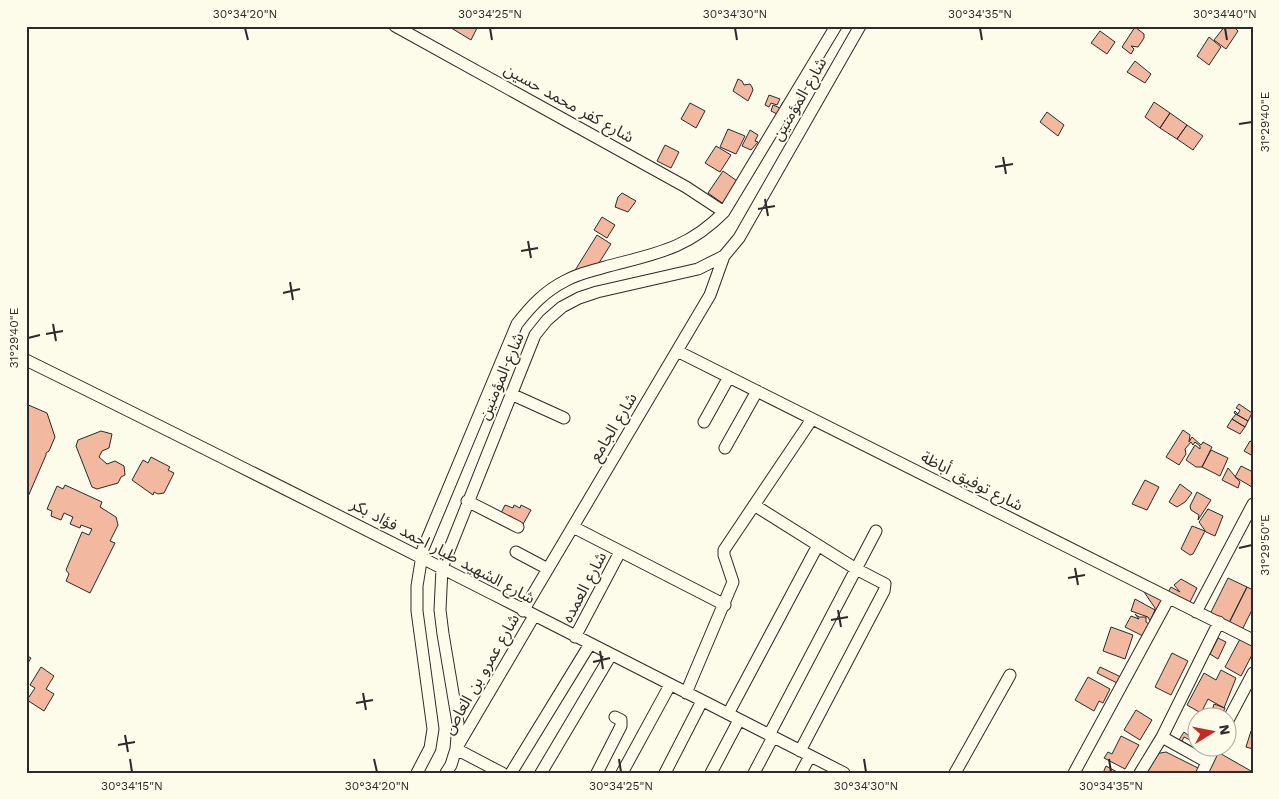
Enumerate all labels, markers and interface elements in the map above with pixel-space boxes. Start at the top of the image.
text: 30°34'20"N [213,7,277,21]
text: 30°34'25"N [458,7,522,21]
text: 30°34'30"N [703,7,767,21]
text: 30°34'35"N [948,7,1012,21]
text: 30°34'40"N [1193,7,1257,21]
street label: شارع المؤمنين [768,54,833,145]
street label: شارع كفر محمد حسين [499,59,637,149]
text: 31°29'40"E [1258,91,1272,152]
text: 31°29'40"E [7,307,21,368]
street label: شارع المؤمنين [474,330,531,424]
street label: شارع الجامع [585,389,643,466]
street label: شارع توفيق أباظة [917,447,1026,518]
street label: شارع الشهيد طيار احمد فؤاد بكر [345,494,538,610]
text: 31°29'50"E [1258,514,1272,576]
street label: شارع العمده [557,548,613,627]
street label: شارع عمرو بن العاص [439,610,526,739]
north arrow [1186,706,1236,756]
text: N [1216,723,1234,736]
text: 30°34'15"N [101,779,163,793]
text: 30°34'20"N [345,779,409,793]
text: 30°34'25"N [589,779,653,793]
text: 30°34'30"N [834,779,898,793]
text: 30°34'35"N [1079,779,1143,793]

